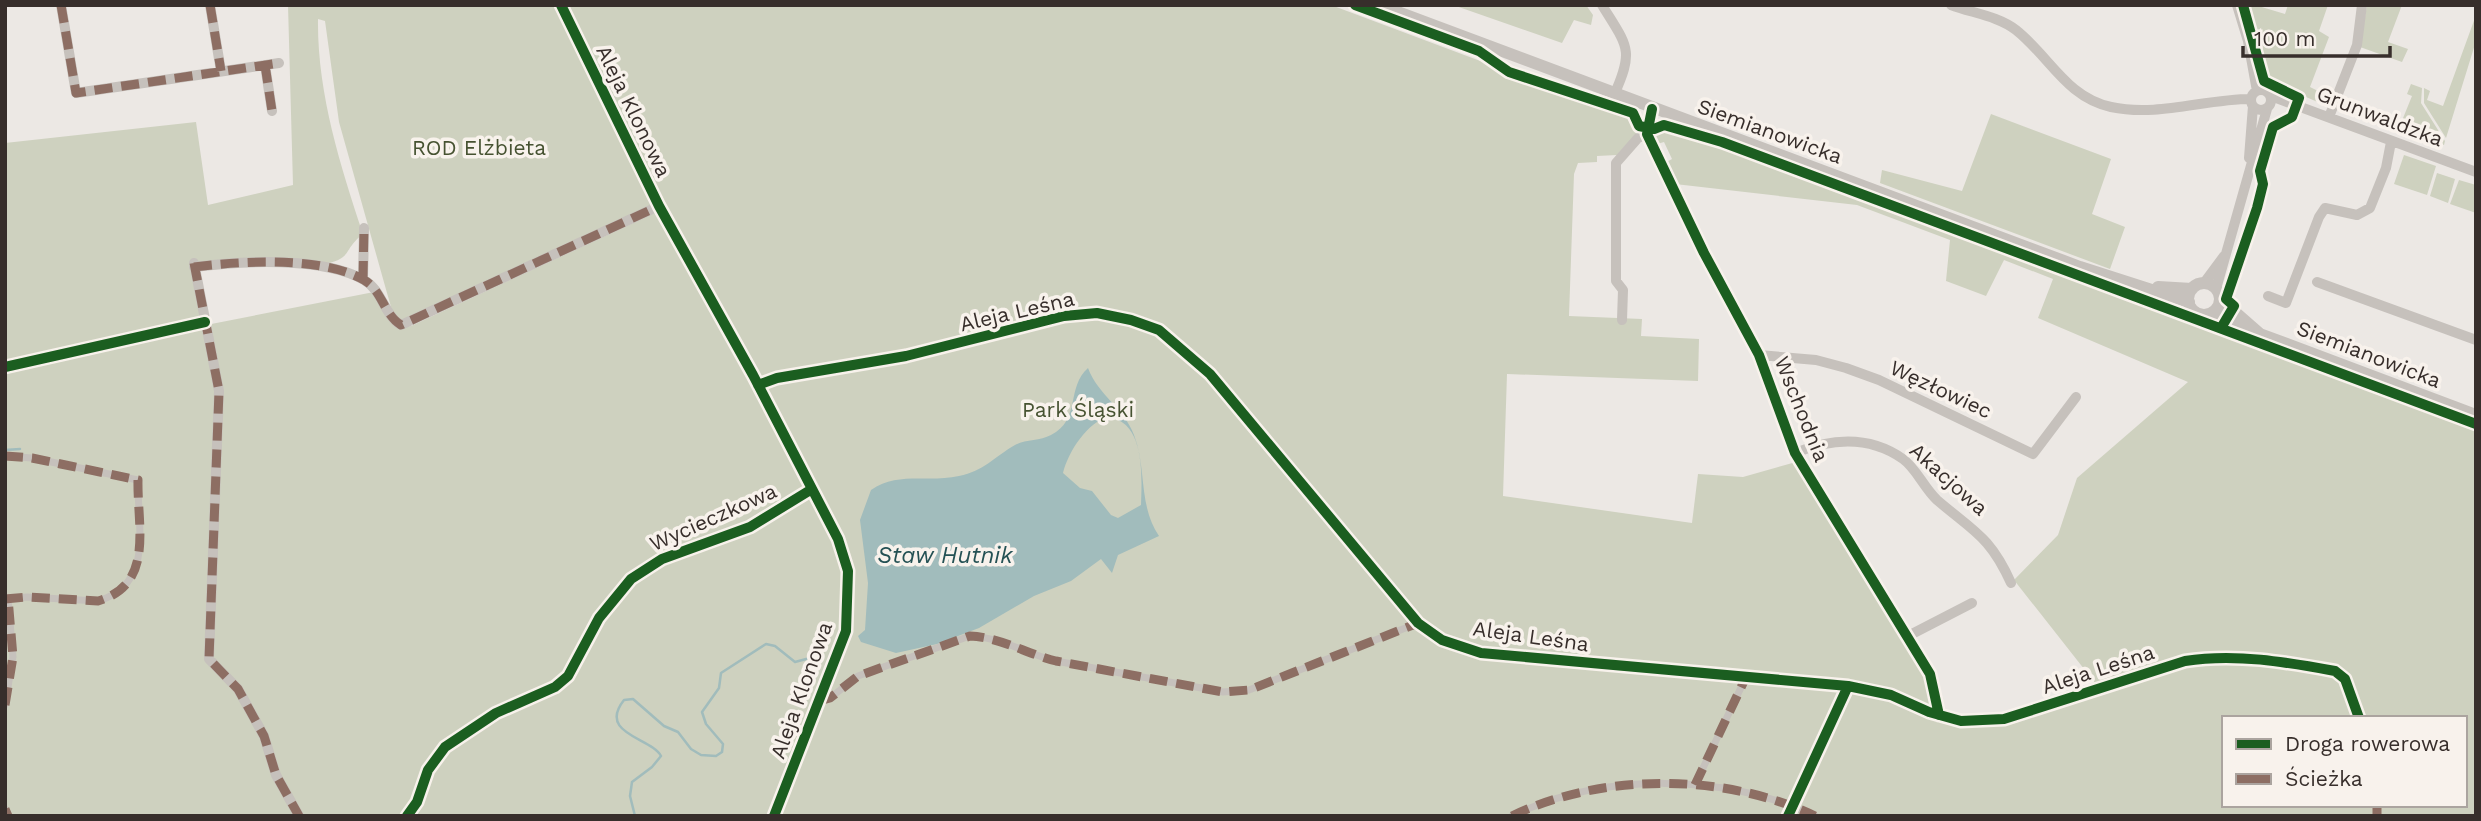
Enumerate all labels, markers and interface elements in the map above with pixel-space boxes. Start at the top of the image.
scale bar [2243,14,2390,58]
text: 100 m [2254,26,2316,51]
street label: Aleja Klonowa [591,41,677,181]
street label: Grunwaldzka [2313,80,2447,152]
street label: Siemianowicka [1694,93,1846,169]
park label: ROD Elżbieta [412,135,546,160]
street label: Aleja Leśna [957,286,1077,336]
street label: Siemianowicka [2293,315,2445,393]
street label: Wschodnia [1769,353,1835,466]
street label: Węzłowiec [1886,355,1996,423]
park label: Park Śląski [1022,397,1134,422]
street label: Akacjowa [1905,438,1993,521]
street label: Wycieczkowa [646,478,781,556]
water label: Staw Hutnik [877,542,1014,569]
street label: Aleja Leśna [1471,615,1591,657]
street label: Aleja Klonowa [765,618,837,762]
street label: Aleja Leśna [2039,639,2158,699]
legend [2222,716,2467,807]
text: Droga rowerowa [2285,731,2450,756]
text: Ścieżka [2285,766,2363,791]

